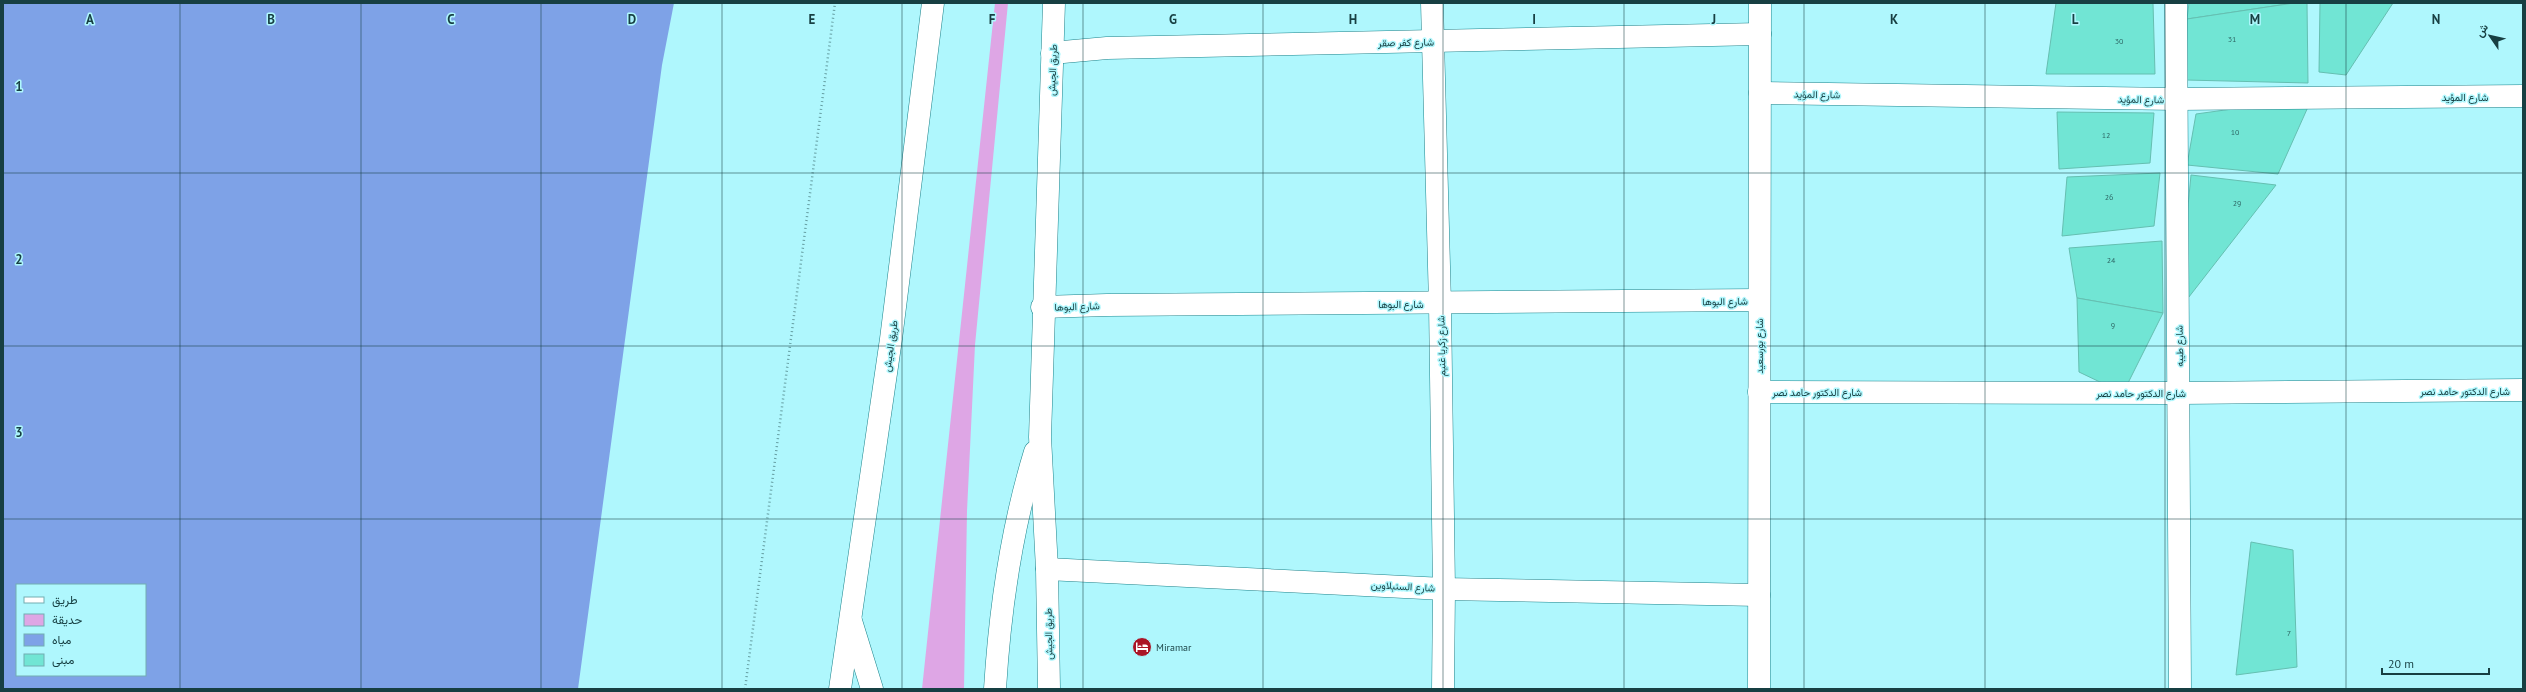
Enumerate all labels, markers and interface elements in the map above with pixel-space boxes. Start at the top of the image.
text: A [86,11,94,28]
text: B [267,11,275,28]
text: C [447,11,455,28]
text: D [628,11,636,28]
text: E [809,11,816,28]
text: F [989,11,996,28]
text: G [1169,11,1177,28]
text: H [1349,11,1357,28]
text: I [1532,11,1536,28]
text: J [1711,11,1716,28]
text: K [1890,11,1898,28]
text: L [2072,11,2079,28]
text: M [2250,11,2260,28]
text: N [2432,11,2440,28]
north arrow [2470,16,2510,56]
text: ش [2472,21,2491,40]
house number: 31 [2228,34,2236,44]
street label: شارع كفر صقر [1377,36,1434,50]
house number: 30 [2115,36,2124,46]
street label: طريق الجيش [1045,43,1060,96]
text: 1 [15,78,23,95]
street label: شارع المؤيد [1794,88,1841,101]
street label: شارع المؤيد [2442,91,2488,104]
street label: شارع المؤيد [2118,93,2165,106]
house number: 10 [2231,127,2240,137]
house number: 12 [2102,130,2110,140]
house number: 26 [2105,192,2113,202]
house number: 29 [2233,198,2241,208]
text: 2 [15,251,23,268]
house number: 24 [2107,255,2116,265]
street label: شارع البوها [1702,295,1748,308]
street label: شارع البوها [1378,298,1424,311]
street label: شارع البوها [1054,299,1100,314]
street label: شارع زكريا غنيم [1434,316,1449,376]
street label: شارع بورسعيد [1753,318,1766,374]
street label: طريق الجيش [880,319,901,373]
house number: 9 [2111,320,2115,330]
street label: شارع طيبه [2173,325,2186,367]
street label: شارع الدكتور حامد نصر [2419,385,2510,398]
street label: شارع الدكتور حامد نصر [1771,386,1862,399]
street label: شارع الدكتور حامد نصر [2095,387,2186,400]
text: 3 [15,424,23,441]
street label: شارع السنبلاوين [1370,578,1436,595]
legend [16,584,146,676]
text: طريق [52,592,78,608]
street label: طريق الجيش [1042,607,1055,660]
text: حديقة [52,612,82,627]
house number: 7 [2287,628,2291,638]
text: مياه [52,632,71,647]
hotel icon: Miramar [1131,636,1153,658]
place label: Miramar [1156,641,1192,654]
scale bar [2382,650,2489,676]
text: مبنى [52,652,74,668]
text: 20 m [2388,656,2414,671]

